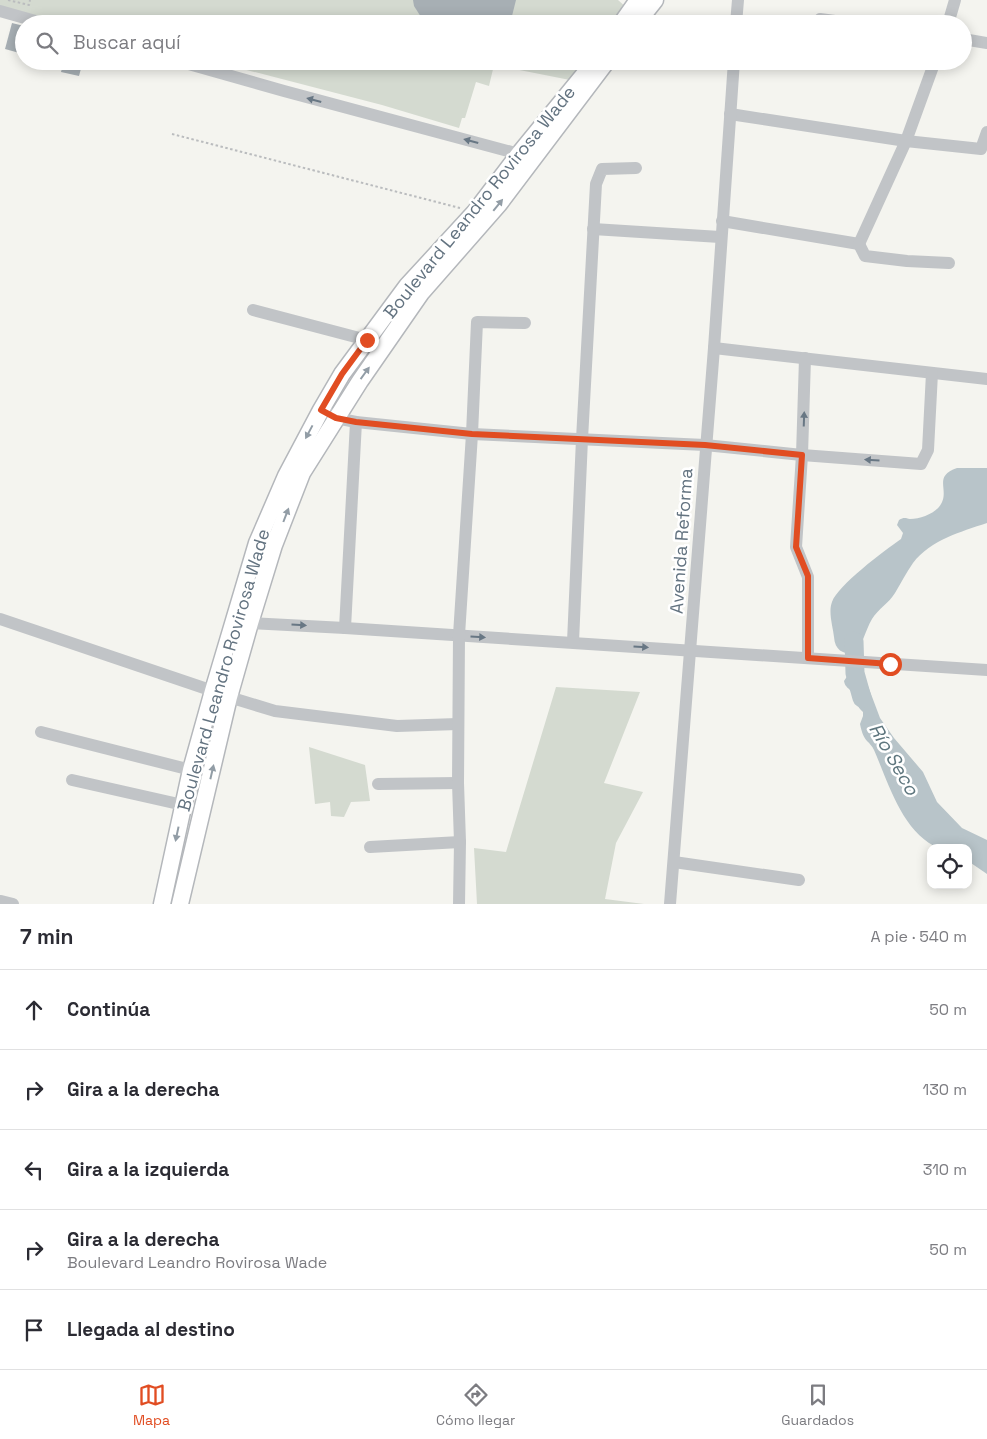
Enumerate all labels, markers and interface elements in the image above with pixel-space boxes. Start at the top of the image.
search box [15,15,972,70]
icon: search [33,29,61,57]
text: Buscar aquí [73,30,181,55]
street label: Boulevard Leandro Rovirosa Wade [378,81,580,323]
one-way arrow [307,95,322,103]
one-way arrow [464,137,479,145]
one-way arrow [492,199,503,212]
route end [356,329,379,352]
one-way arrow [360,367,370,380]
one-way arrow [800,411,808,427]
one-way arrow [305,424,313,439]
one-way arrow [864,456,880,464]
street label: Avenida Reforma [664,467,698,615]
one-way arrow [283,507,290,522]
street label: Boulevard Leandro Rovirosa Wade [172,526,274,814]
one-way arrow [291,622,307,630]
one-way arrow [471,633,487,641]
one-way arrow [633,643,649,651]
route start [879,653,902,676]
water label: Río Seco [863,718,925,801]
one-way arrow [208,764,216,779]
one-way arrow [173,826,181,842]
map controls [927,844,972,889]
button: locate [927,844,972,889]
text: 7 min [20,923,73,950]
text: A pie · 540 m [870,926,967,947]
icon: ahead [20,996,48,1024]
text: Continúa [67,997,150,1022]
text: 50 m [929,999,967,1020]
icon: right [20,1076,48,1104]
text: Gira a la derecha [67,1077,219,1102]
text: 130 m [923,1079,967,1100]
icon: left [20,1156,48,1184]
text: Gira a la izquierda [67,1157,229,1182]
text: 310 m [923,1159,967,1180]
text: Gira a la derecha [67,1227,219,1252]
icon: right [20,1236,48,1264]
text: 50 m [929,1239,967,1260]
text: Boulevard Leandro Rovirosa Wade [67,1252,327,1273]
icon: arrive [20,1316,48,1344]
text: Llegada al destino [67,1317,235,1342]
tab: Mapa [133,1381,170,1429]
tab: Cómo llegar [436,1381,515,1429]
tab: Guardados [781,1381,854,1429]

